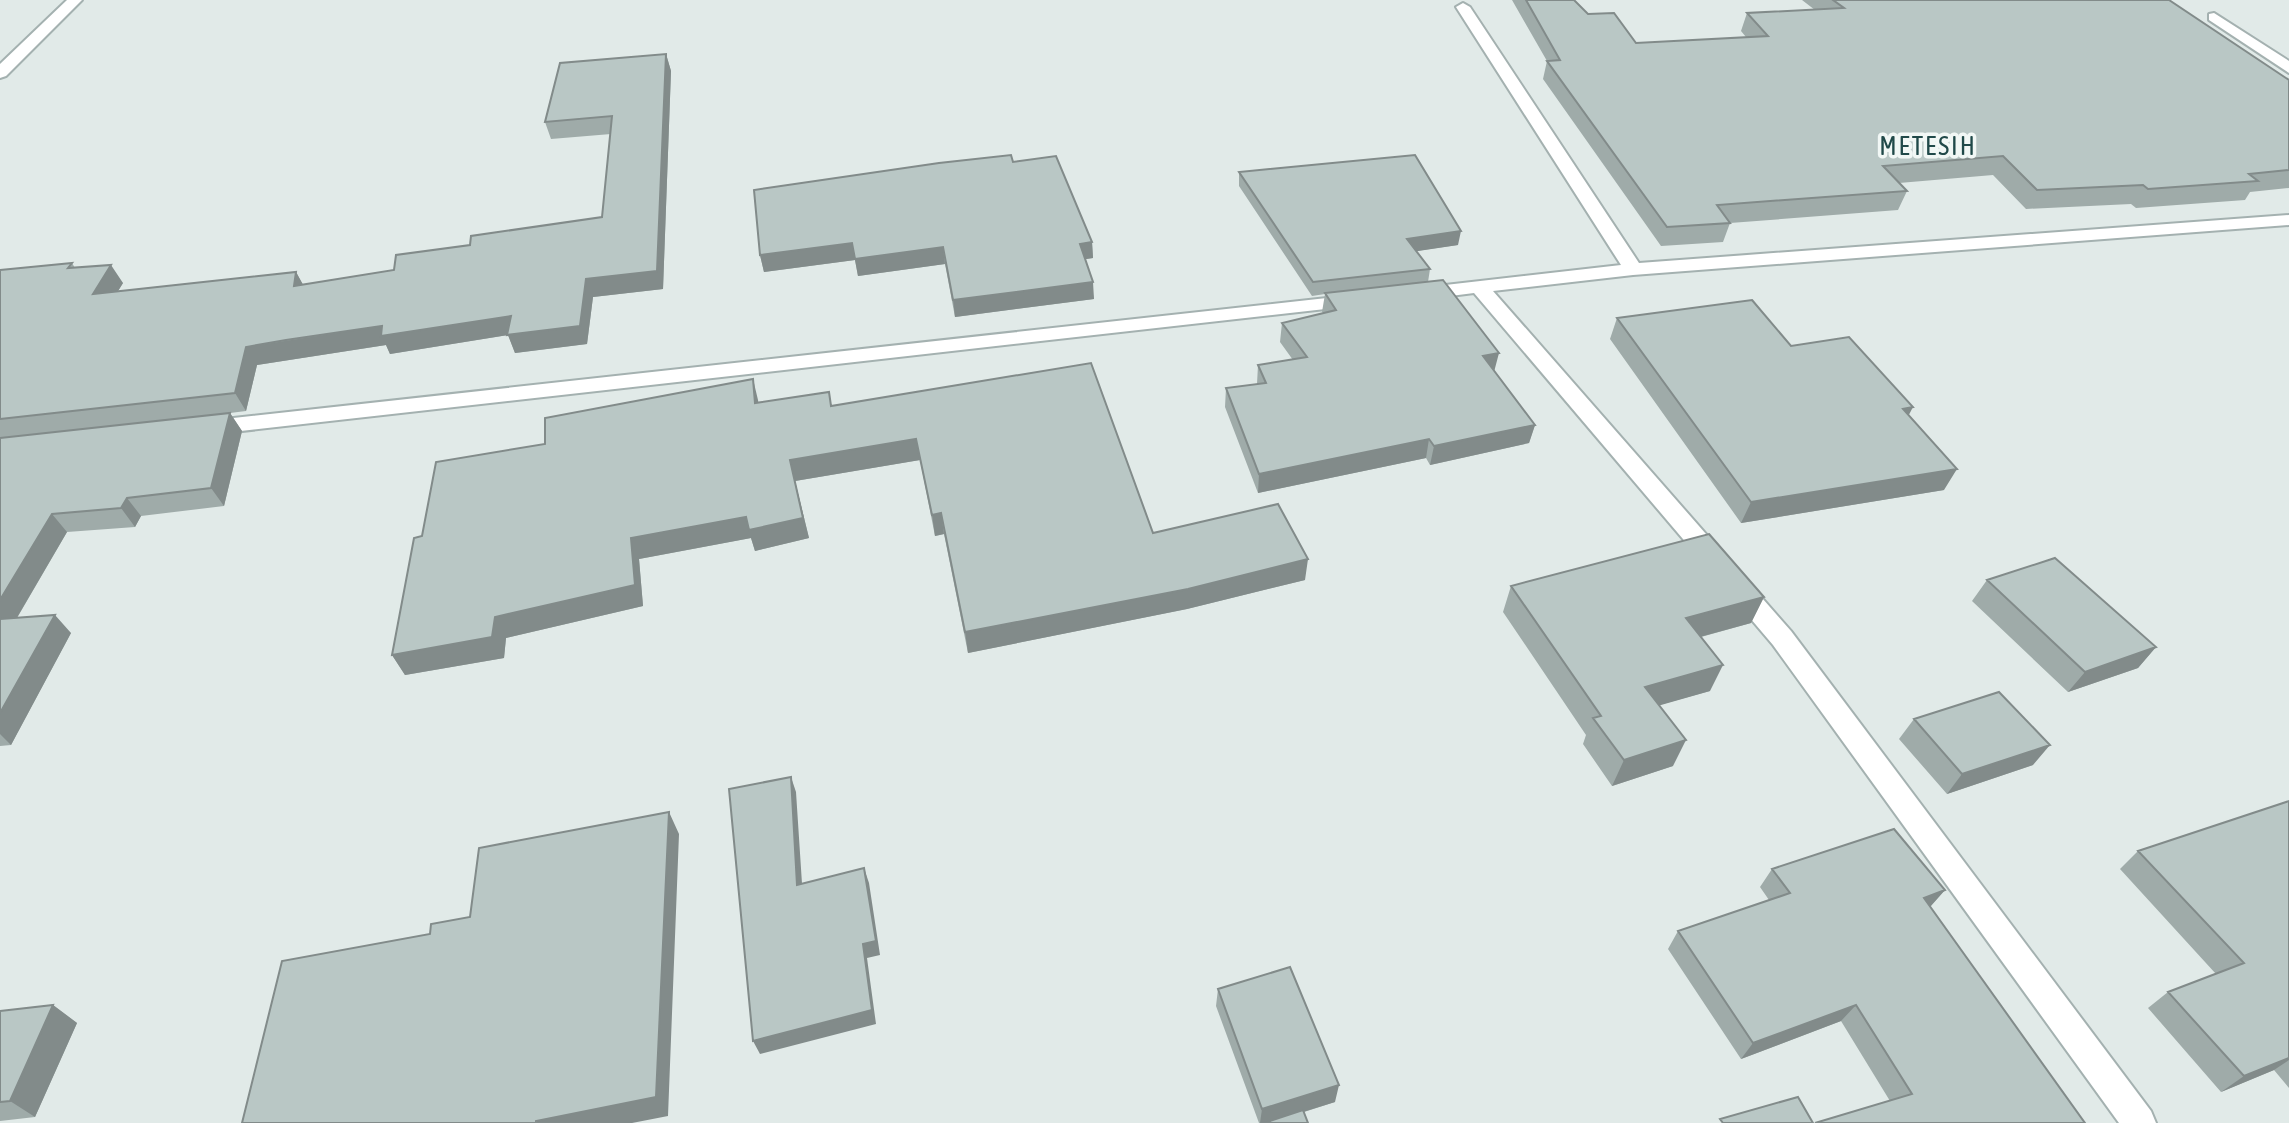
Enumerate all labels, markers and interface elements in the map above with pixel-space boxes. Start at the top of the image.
district label: METESIH [1879,131,1977,161]

